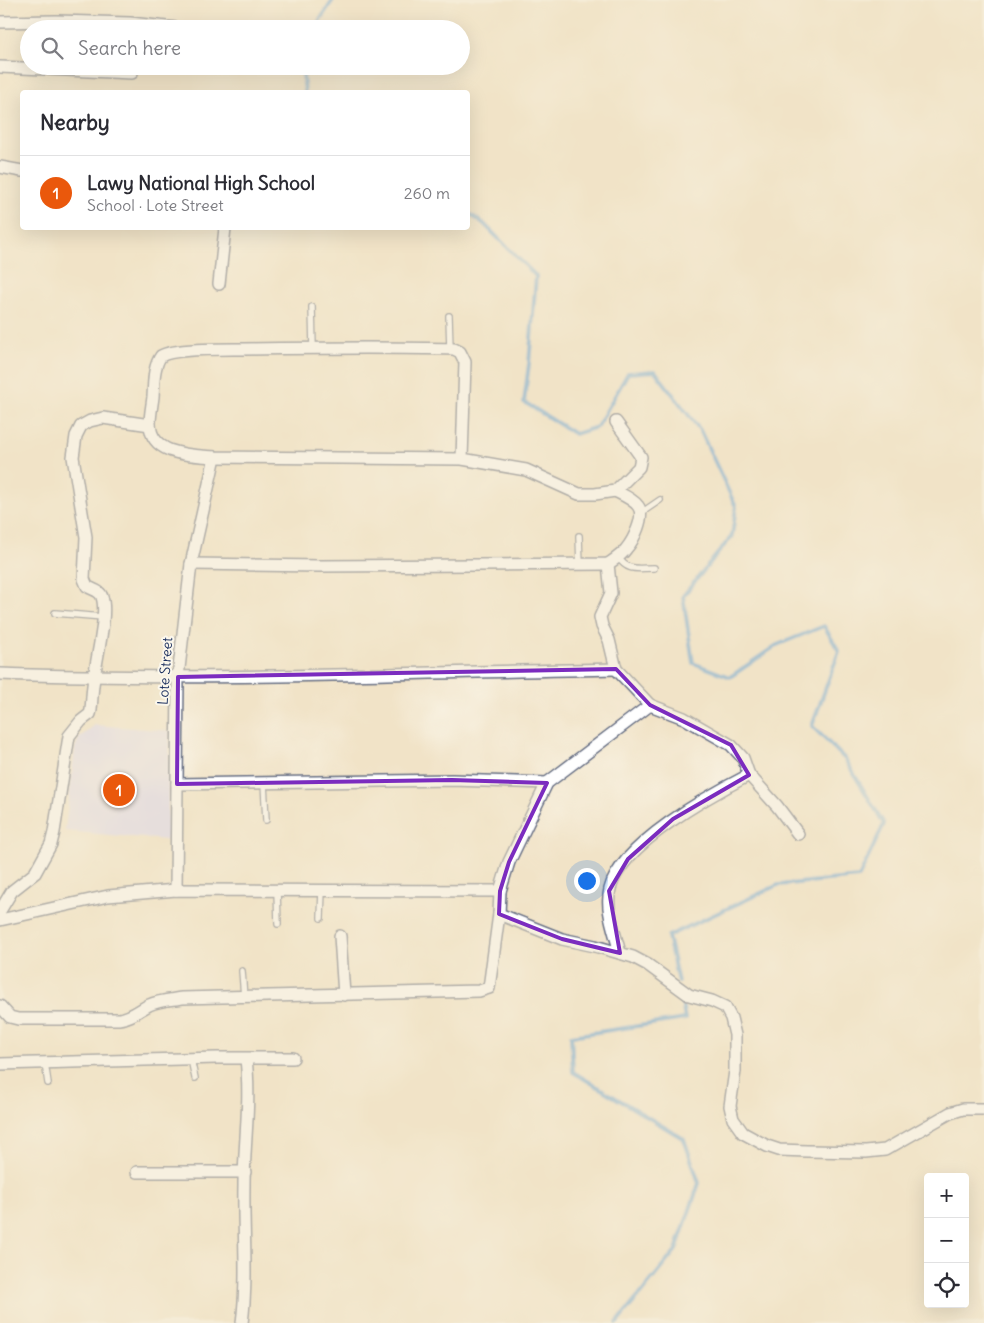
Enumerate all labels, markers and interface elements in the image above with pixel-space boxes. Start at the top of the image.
search box [20,20,470,75]
icon: search [38,34,66,62]
text: Search here [78,36,181,60]
text: Nearby [40,109,110,136]
text: Lawy National High School [87,171,315,195]
text: 1 [53,183,59,203]
text: 260 m [404,183,450,203]
text: School · Lote Street [87,195,224,215]
street label: Lote Street [154,636,176,706]
pin: 1 [103,771,135,809]
your location [574,868,600,894]
map controls [924,1173,969,1308]
button: + [924,1173,969,1218]
button: − [924,1218,969,1263]
button: locate [924,1263,969,1308]

